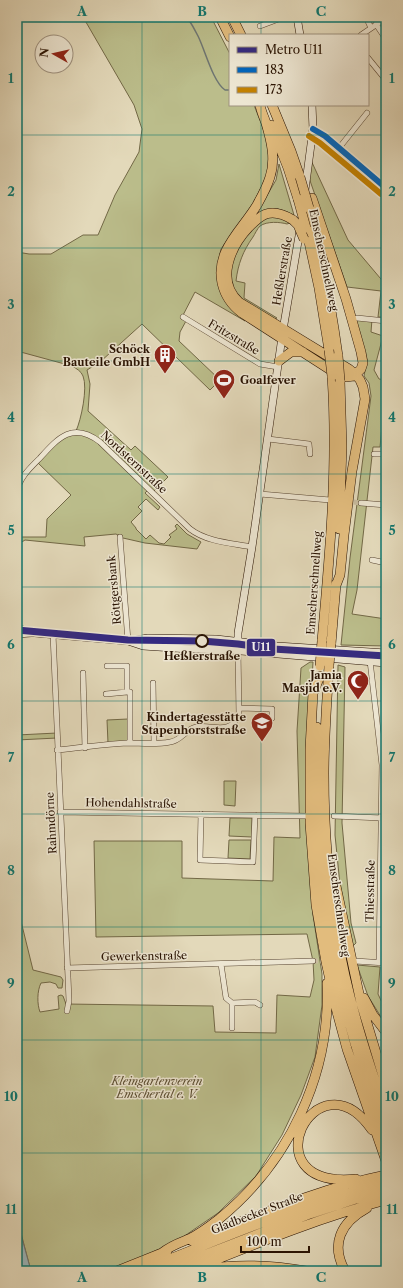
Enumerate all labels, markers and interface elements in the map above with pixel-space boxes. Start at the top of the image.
text: A [76,3,88,19]
text: B [197,3,207,19]
text: C [316,3,326,19]
north arrow [34,34,74,74]
legend [229,34,369,106]
text: Metro U11 [265,42,323,57]
text: N [37,46,52,58]
text: 183 [265,62,284,77]
text: 1 [8,70,14,86]
text: 1 [389,70,395,86]
text: 173 [265,82,283,97]
text: 2 [7,183,15,199]
text: 2 [388,183,396,199]
street label: Emscherschnellweg [306,208,342,312]
street label: Heßlerstraße [269,235,295,307]
text: 3 [7,296,15,312]
text: 3 [388,296,396,312]
street label: Fritzstraße [206,316,262,358]
place label: Schöck Bauteile GmbH [63,342,151,369]
building icon: Schöck Bauteile GmbH [152,342,178,375]
sports icon: Goalfever [211,367,237,400]
place label: Goalfever [240,373,296,387]
text: 4 [7,409,15,425]
text: 4 [388,409,396,425]
street label: Nordsternstraße [98,428,170,496]
text: 5 [7,522,15,538]
text: 5 [388,522,396,538]
street label: Emscherschnellweg [303,531,325,635]
street label: Röttgersbank [104,554,124,625]
marker: Heßlerstraße [195,634,209,648]
text: 6 [7,636,15,652]
text: 6 [388,636,396,652]
line badge: U11 [246,638,276,657]
text: U11 [252,640,270,654]
place label: Heßlerstraße [164,649,241,663]
place label: Jamia Masjid e.V. [282,668,343,695]
mosque icon: Jamia Masjid e.V. [345,668,371,701]
place label: Kindertagesstätte Stapenhorststraße [141,710,246,737]
school or university icon: Kindertagesstätte Stapenhorststraße [249,710,275,743]
text: 7 [8,749,15,765]
text: 7 [389,749,396,765]
street label: Rahmdörne [42,792,60,854]
street label: Hohendahlstraße [85,795,177,811]
street label: Emscherschnellweg [325,853,353,958]
street label: Thiesstraße [362,860,378,922]
text: 8 [7,862,15,878]
text: 8 [388,862,396,878]
street label: Gewerkenstraße [101,948,187,964]
text: 9 [7,975,15,991]
text: 9 [388,975,396,991]
park label: Kleingartenverein Emschertal e. V. [111,1074,203,1101]
text: 10 [4,1088,18,1104]
text: 10 [385,1088,399,1104]
street label: Gladbecker Straße [209,1189,305,1237]
text: 11 [5,1201,17,1217]
text: 11 [386,1201,398,1217]
scale bar [241,1228,309,1254]
text: 100 m [247,1234,282,1249]
text: A [76,1269,88,1285]
text: B [197,1269,207,1285]
text: C [316,1269,326,1285]

